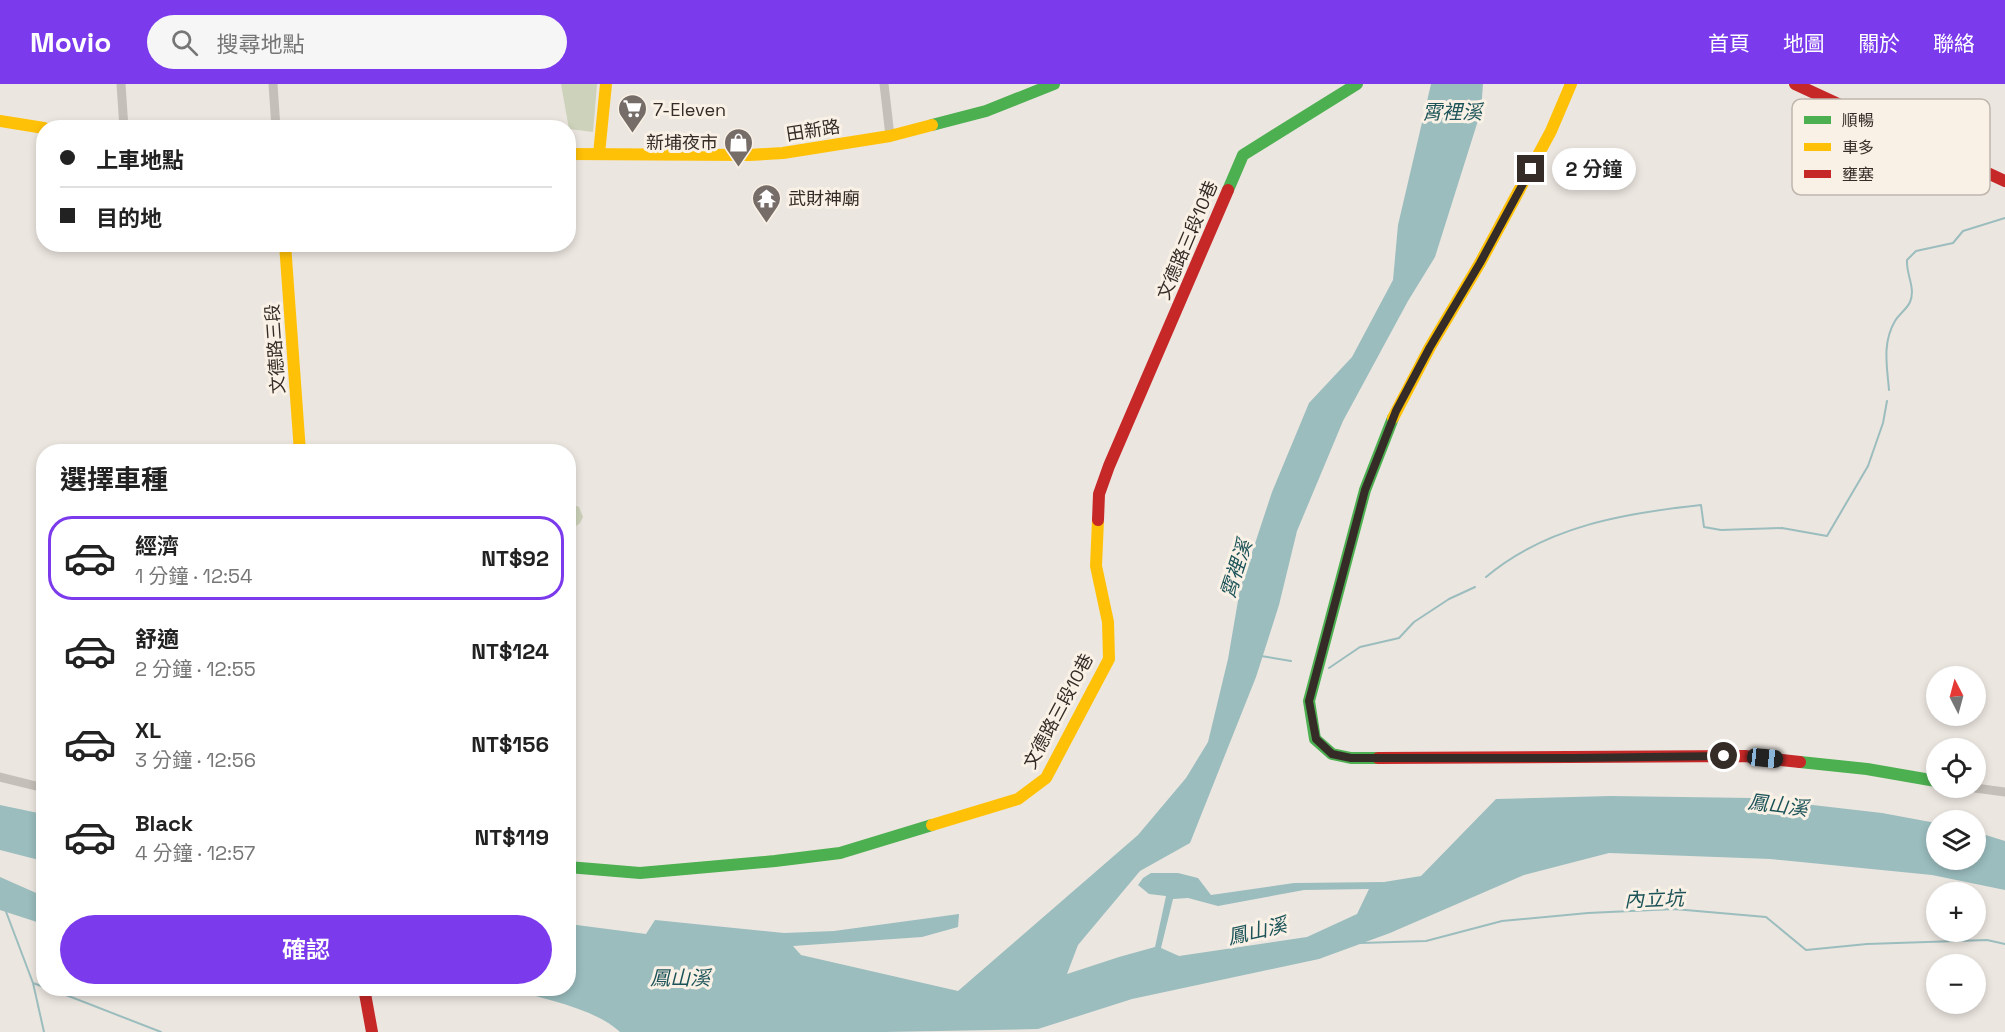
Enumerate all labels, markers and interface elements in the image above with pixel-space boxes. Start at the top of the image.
search box [147,15,567,69]
text: Movio [30,24,111,60]
icon: search [168,26,201,59]
text: 搜尋地點 [216,30,304,58]
text: 首頁 [1708,30,1750,57]
text: 地圖 [1783,30,1825,57]
text: 關於 [1858,30,1900,57]
text: 聯絡 [1933,30,1975,57]
supermarket icon: 7-Eleven [616,93,648,135]
place label: 7-Eleven [653,98,726,121]
water label: 霄裡溪 [1422,99,1485,125]
legend [1792,99,1990,195]
text: 順暢 [1842,110,1874,131]
street label: 田新路 [785,114,841,146]
shop icon: 新埔夜市 [723,126,755,168]
place label: 新埔夜市 [646,131,718,154]
text: 車多 [1842,137,1874,158]
text: 上車地點 [96,146,184,174]
callout: 2 分鐘 [1552,148,1636,190]
route end [1517,155,1544,182]
text: 2 分鐘 [1566,156,1622,182]
text: 壅塞 [1842,164,1874,185]
street label: 文德路三段10巷 [1152,177,1222,303]
temple icon: 武財神廟 [751,182,783,224]
place label: 武財神廟 [788,187,860,210]
text: 目的地 [96,204,162,232]
street label: 文德路三段 [260,303,290,395]
text: 選擇車種 [60,462,168,497]
icon: car [63,531,117,585]
text: 經濟 [135,532,179,560]
water label: 霄裡溪 [1214,534,1259,602]
text: NT$92 [481,544,549,572]
text: 1 分鐘 · 12:54 [135,563,252,589]
icon: car [63,624,117,678]
text: 舒適 [135,625,179,653]
text: NT$124 [471,637,549,665]
street label: 文德路三段10巷 [1018,650,1098,772]
text: 2 分鐘 · 12:55 [135,656,256,682]
north arrow [1926,666,1986,726]
map controls [1926,666,1986,1014]
text: XL [135,716,161,744]
icon: car [63,717,117,771]
text: NT$156 [471,730,549,758]
button: locate [1926,738,1986,798]
route start [1710,742,1737,769]
text: 3 分鐘 · 12:56 [135,747,256,773]
car [1746,747,1784,769]
water label: 鳳山溪 [1747,788,1812,822]
text: Black [135,809,193,837]
icon: car [63,810,117,864]
button: layers [1926,810,1986,870]
text: NT$119 [475,823,549,851]
text: 4 分鐘 · 12:57 [135,840,255,866]
button: + [1926,882,1986,942]
water label: 內立坑 [1624,885,1687,913]
water label: 鳳山溪 [1225,911,1292,950]
button: 確認 [60,915,552,984]
button: − [1926,954,1986,1014]
water label: 鳳山溪 [650,965,713,991]

